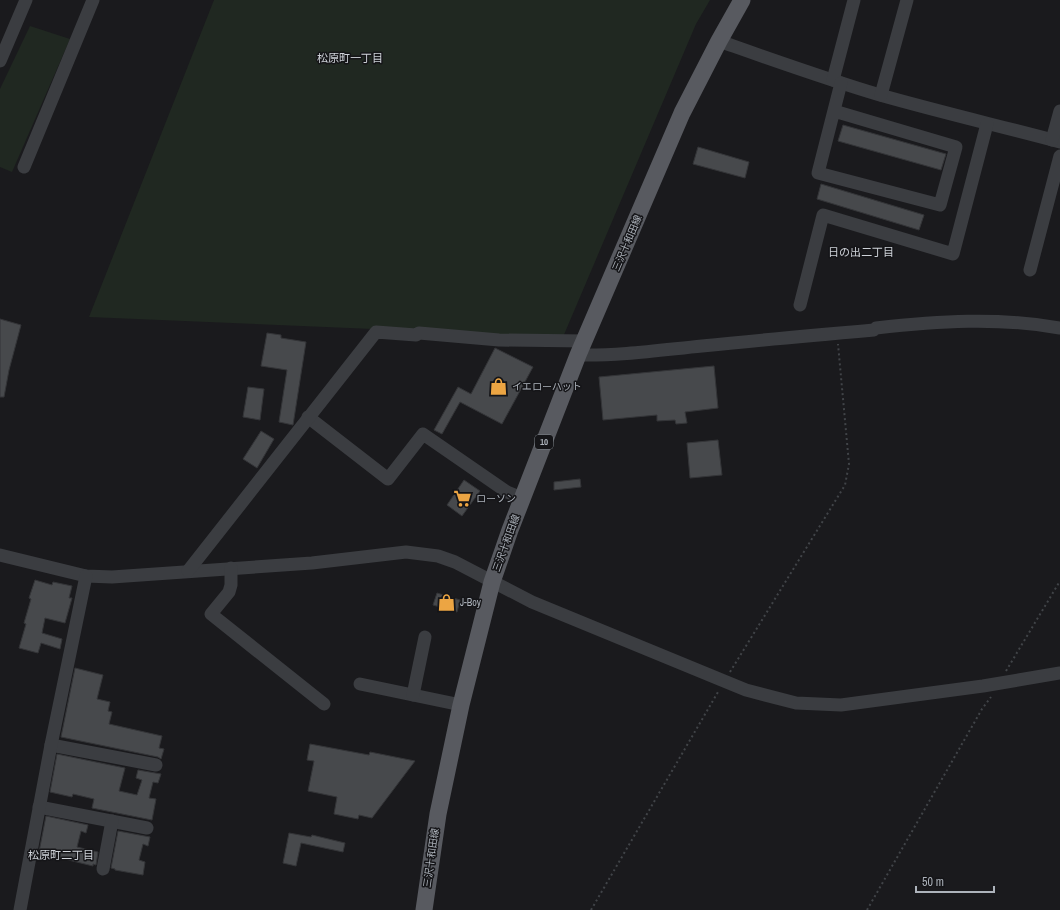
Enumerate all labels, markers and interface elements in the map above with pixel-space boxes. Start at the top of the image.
district label: 松原町一丁目 [317,51,383,65]
street label: 三沢十和田線 [609,213,645,273]
district label: 日の出二丁目 [828,245,894,259]
shop icon: イエローハット [489,376,509,396]
place label: イエローハット [512,380,582,393]
road number: 10 [535,435,553,449]
supermarket icon: ローソン [453,488,473,508]
place label: ローソン [476,492,516,505]
street label: 三沢十和田線 [490,513,522,573]
shop icon: J-Boy [437,592,457,612]
place label: J-Boy [460,596,482,609]
street label: 三沢十和田線 [420,827,442,889]
district label: 松原町二丁目 [28,848,94,862]
scale bar [916,868,994,894]
text: 50 m [922,874,944,890]

